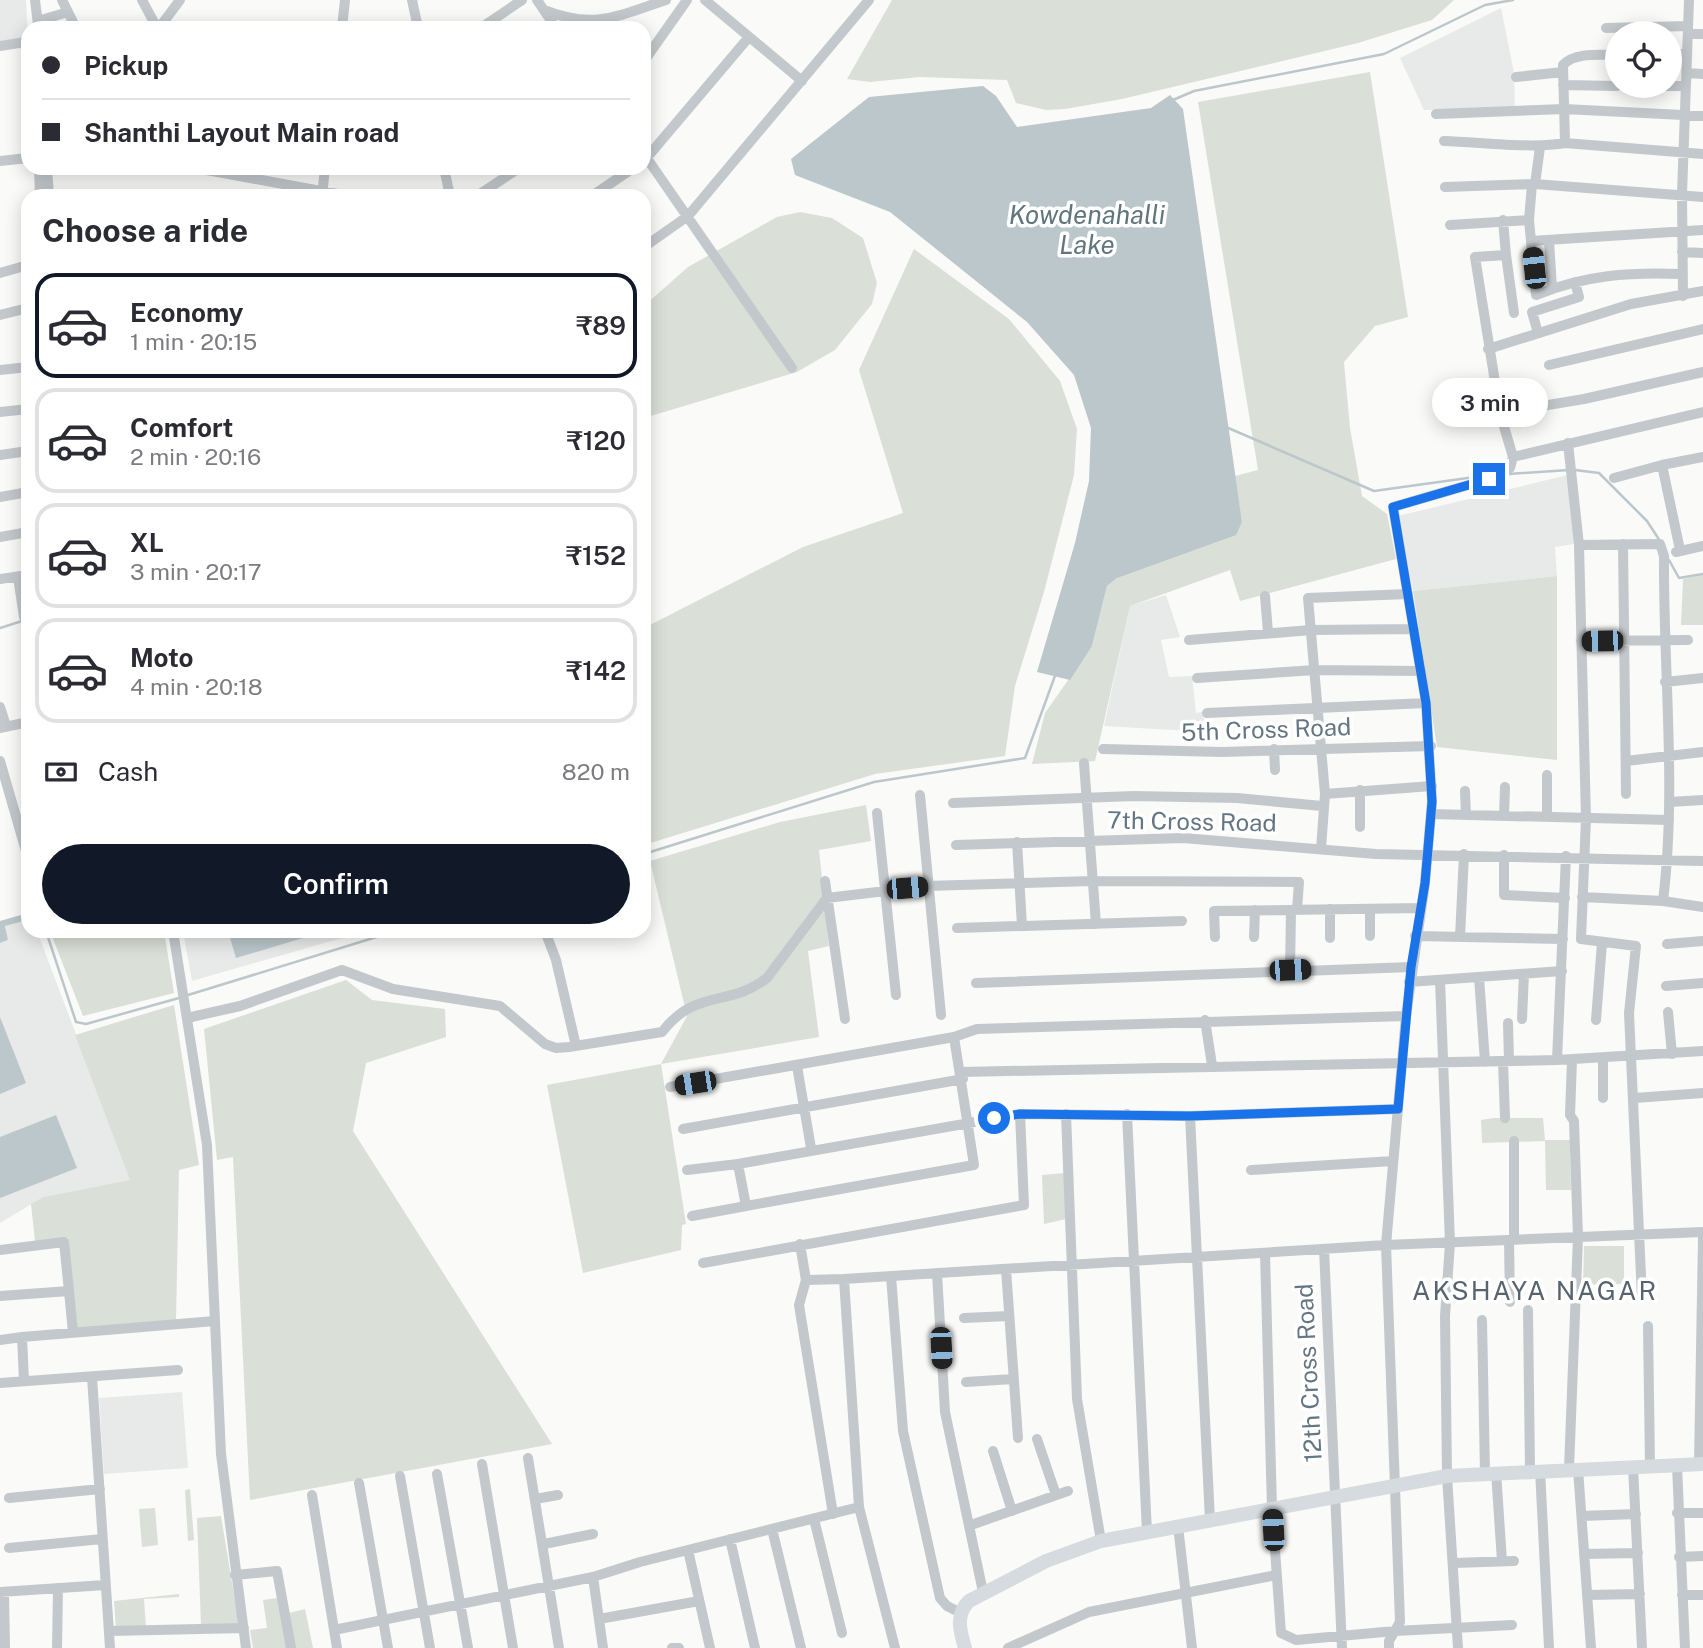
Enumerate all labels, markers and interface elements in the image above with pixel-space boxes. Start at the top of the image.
map controls [1605,21,1682,98]
button: locate [1605,21,1682,98]
text: Pickup [84,50,168,81]
text: Shanthi Layout Main road [84,117,399,148]
water label: Kowdenahalli Lake [1009,199,1166,260]
text: Choose a ride [42,212,248,249]
car [1522,246,1547,290]
icon: car [46,294,109,357]
text: Economy [130,297,243,328]
text: ₹89 [576,310,626,341]
text: 1 min · 20:15 [130,328,257,355]
callout: 3 min [1431,378,1547,426]
text: 3 min [1460,389,1520,416]
icon: car [46,409,109,472]
text: Comfort [130,412,233,443]
text: ₹120 [567,425,626,456]
text: 2 min · 20:16 [130,443,261,470]
route end [1473,463,1505,495]
icon: car [46,524,109,587]
text: XL [130,527,164,558]
text: ₹152 [566,540,626,571]
text: 3 min · 20:17 [130,558,262,585]
car [1581,630,1624,652]
icon: car [46,639,109,702]
text: Moto [130,642,193,673]
text: ₹142 [566,655,626,686]
text: 4 min · 20:18 [130,673,263,700]
street label: 5th Cross Road [1180,712,1352,746]
icon: cash [42,753,80,791]
text: Cash [98,756,158,787]
text: 820 m [562,758,630,785]
street label: 7th Cross Road [1107,806,1277,836]
button: Confirm [42,844,630,924]
car [886,876,929,900]
car [1269,959,1312,981]
car [673,1069,718,1097]
route start [978,1102,1010,1134]
district label: AKSHAYA NAGAR [1412,1275,1658,1306]
street label: 12th Cross Road [1289,1283,1327,1463]
car [930,1326,953,1370]
car [1262,1508,1285,1552]

